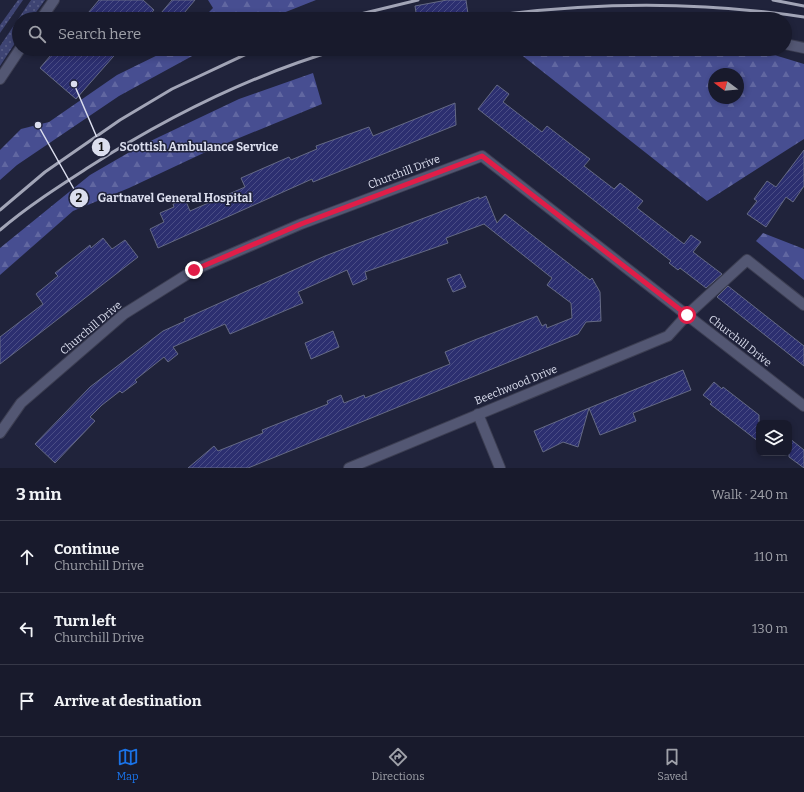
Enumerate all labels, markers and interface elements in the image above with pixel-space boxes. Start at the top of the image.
search box [12,12,792,56]
icon: search [26,23,48,45]
text: Search here [58,25,141,43]
north arrow [708,68,744,104]
callout: Scottish Ambulance Service [91,135,286,159]
text: 1 [98,140,104,154]
text: Scottish Ambulance Service [120,140,279,154]
street label: Churchill Drive [366,152,442,192]
callout: Gartnavel General Hospital [69,186,260,210]
text: 2 [76,191,83,205]
text: Gartnavel General Hospital [98,191,252,205]
route end [185,261,203,279]
street label: Churchill Drive [58,299,124,357]
route start [678,306,696,324]
street label: Churchill Drive [706,312,774,370]
street label: Beechwood Drive [473,362,559,408]
map controls [756,420,792,456]
button: layers [756,420,792,456]
text: 3 min [16,484,61,505]
text: Walk · 240 m [712,487,788,502]
text: Continue [54,540,120,558]
icon: ahead [16,546,38,568]
text: 110 m [754,549,788,564]
text: Churchill Drive [54,558,144,573]
text: Turn left [54,612,116,630]
icon: left [16,618,38,640]
text: 130 m [752,621,788,636]
text: Churchill Drive [54,630,144,645]
icon: arrive [16,690,38,712]
text: Arrive at destination [54,692,201,710]
tab: Map [116,746,139,783]
tab: Directions [372,746,424,783]
tab: Saved [657,746,688,783]

